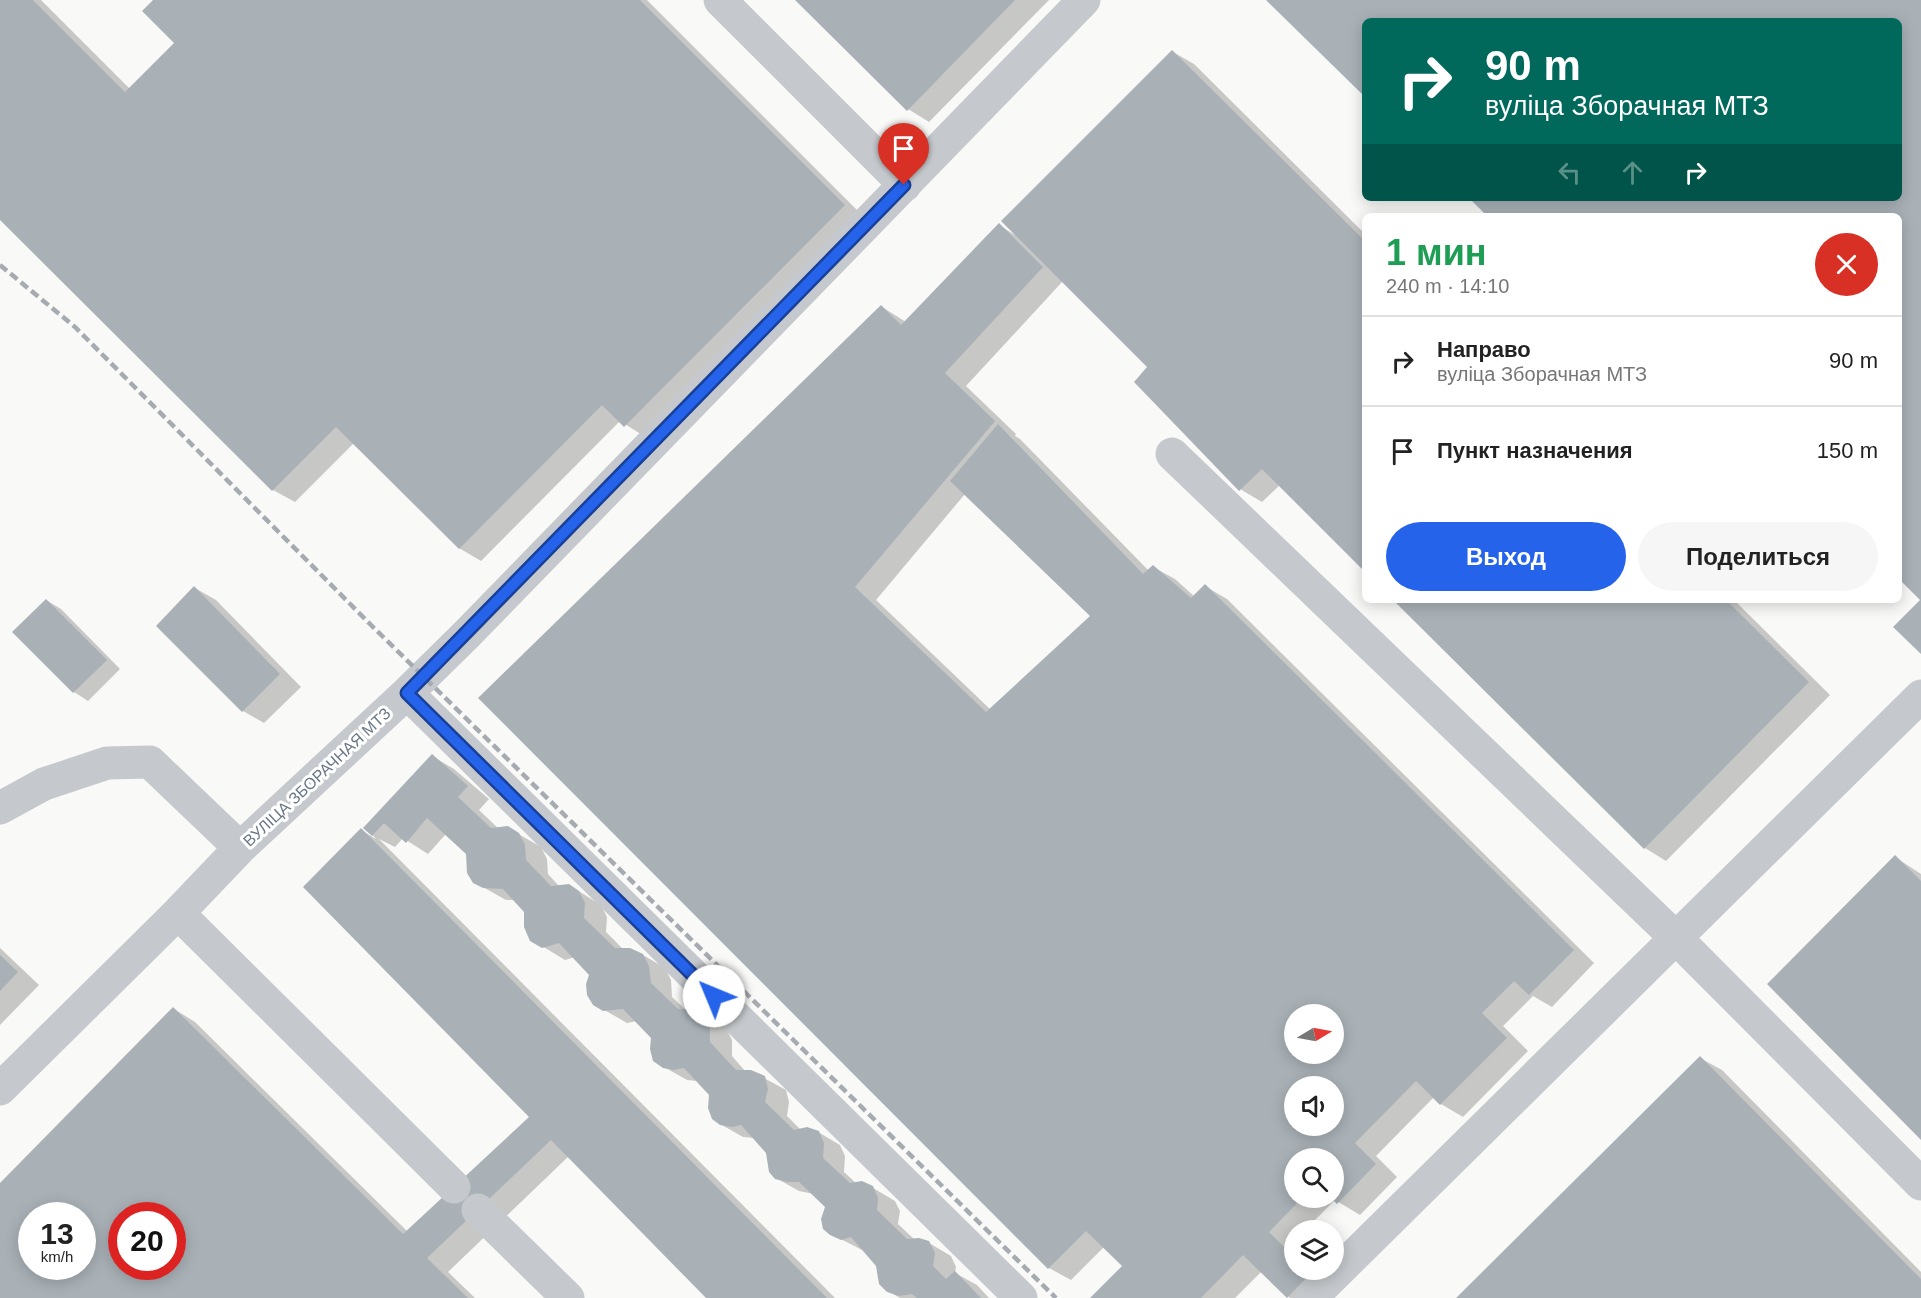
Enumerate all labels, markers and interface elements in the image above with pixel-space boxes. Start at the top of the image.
icon: right [1386,42,1464,120]
text: 90 m [1485,42,1581,89]
text: вуліца Зборачная МТЗ [1485,91,1769,121]
pin [878,123,929,185]
icon: arrive [887,132,920,165]
icon: left [1553,156,1586,189]
icon: ahead [1616,156,1649,189]
icon: right [1679,156,1712,189]
text: 1 мин [1386,232,1487,273]
button: close [1815,233,1878,296]
text: 240 m · 14:10 [1386,275,1509,297]
text: Направо [1437,337,1531,362]
icon: right [1386,345,1419,378]
text: 90 m [1829,348,1878,373]
text: вуліца Зборачная МТЗ [1437,363,1647,385]
icon: arrive [1386,435,1419,468]
text: Пункт назначения [1437,438,1633,463]
text: 150 m [1817,438,1878,463]
button: Выход [1386,522,1626,591]
button: Поделиться [1638,522,1878,591]
street label: ВУЛІЦА ЗБОРАЧНАЯ МТЗ [240,704,394,850]
position arrow [682,964,746,1028]
north arrow [1284,1004,1344,1064]
map controls [1284,1004,1344,1280]
button: sound [1284,1076,1344,1136]
button: search [1284,1148,1344,1208]
speed limit sign: 20 [108,1202,186,1280]
text: 13 [40,1217,74,1250]
button: layers [1284,1220,1344,1280]
text: km/h [41,1248,73,1265]

